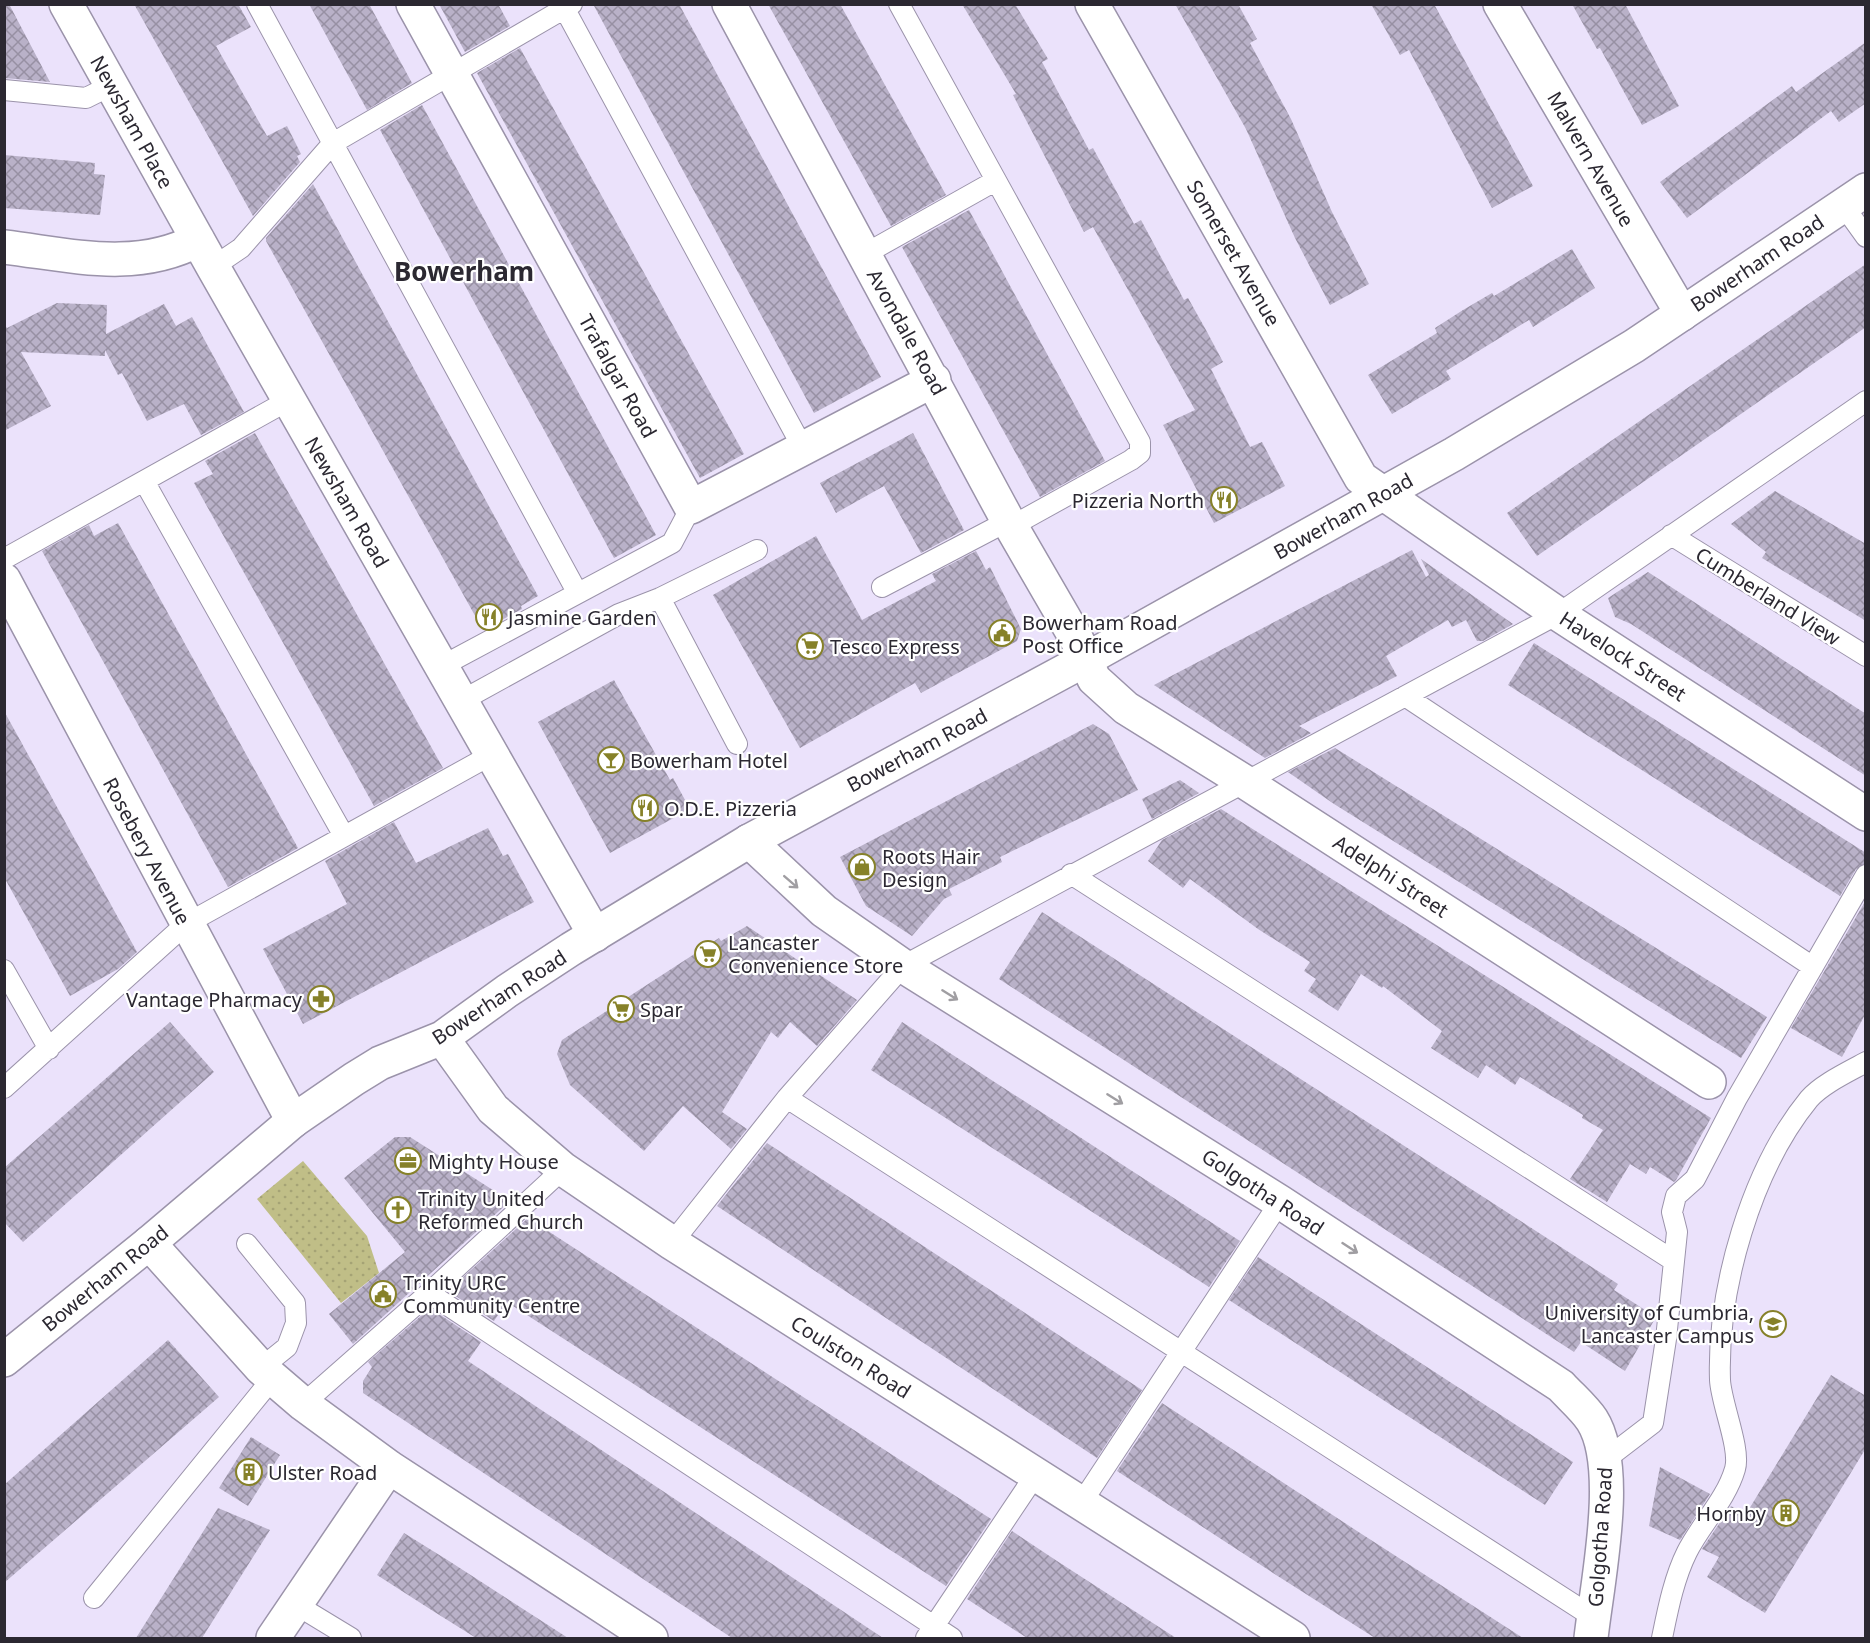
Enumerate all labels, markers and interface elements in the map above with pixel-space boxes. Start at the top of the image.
street label: Newsham Place [84,51,180,193]
street label: Malvern Avenue [1541,86,1641,232]
street label: Somerset Avenue [1181,175,1287,331]
street label: Bowerham Road [1685,208,1829,318]
district label: Bowerham [394,253,534,289]
street label: Avondale Road [861,264,953,400]
street label: Trafalgar Road [573,309,663,443]
street label: Newsham Road [299,432,395,572]
street label: Bowerham Road [1268,466,1418,566]
restaurant icon: Pizzeria North [1209,485,1239,515]
place label: Pizzeria North [1072,487,1204,514]
street label: Cumberland View [1691,541,1846,651]
restaurant icon: Jasmine Garden [474,602,504,632]
place label: Jasmine Garden [506,604,657,631]
street label: Havelock Street [1554,605,1692,707]
place label: Bowerham Road Post Office [1022,609,1178,659]
public building icon: Bowerham Road Post Office [987,618,1017,648]
supermarket icon: Tesco Express [795,631,825,661]
place label: Tesco Express [830,633,960,660]
street label: Bowerham Road [842,702,992,798]
bar icon: Bowerham Hotel [596,745,626,775]
place label: Bowerham Hotel [630,747,788,774]
street label: Rosebery Avenue [97,773,197,929]
restaurant icon: O.D.E. Pizzeria [630,793,660,823]
place label: O.D.E. Pizzeria [664,795,797,822]
street label: Adelphi Street [1328,829,1454,923]
place label: Roots Hair Design [882,843,980,893]
shop icon: Roots Hair Design [847,852,877,882]
one-way arrow [783,875,798,889]
place label: Lancaster Convenience Store [728,929,903,979]
supermarket icon: Lancaster Convenience Store [693,939,723,969]
street label: Bowerham Road [426,943,572,1051]
pharmacy icon: Vantage Pharmacy [306,984,336,1014]
place label: Vantage Pharmacy [126,986,303,1013]
one-way arrow [941,989,958,1001]
supermarket icon: Spar [606,994,636,1024]
place label: Spar [640,996,683,1023]
one-way arrow [1106,1093,1123,1105]
street label: Golgotha Road [1197,1142,1329,1242]
office icon: Mighty House [393,1146,423,1176]
place label: Mighty House [428,1148,559,1175]
place label: Trinity United Reformed Church [418,1185,584,1235]
church icon: Trinity United Reformed Church [383,1195,413,1225]
street label: Bowerham Road [36,1219,174,1337]
one-way arrow [1342,1242,1358,1254]
place label: Trinity URC Community Centre [403,1269,580,1319]
public building icon: Trinity URC Community Centre [368,1279,398,1309]
place label: University of Cumbria, Lancaster Campus [1545,1299,1754,1349]
street label: Coulston Road [786,1309,916,1405]
school or university icon: University of Cumbria, Lancaster Campus [1758,1309,1788,1339]
building icon: Ulster Road [234,1457,264,1487]
place label: Ulster Road [268,1459,377,1486]
street label: Golgotha Road [1582,1466,1618,1608]
building icon: Hornby [1771,1498,1801,1528]
place label: Hornby [1696,1500,1767,1527]

